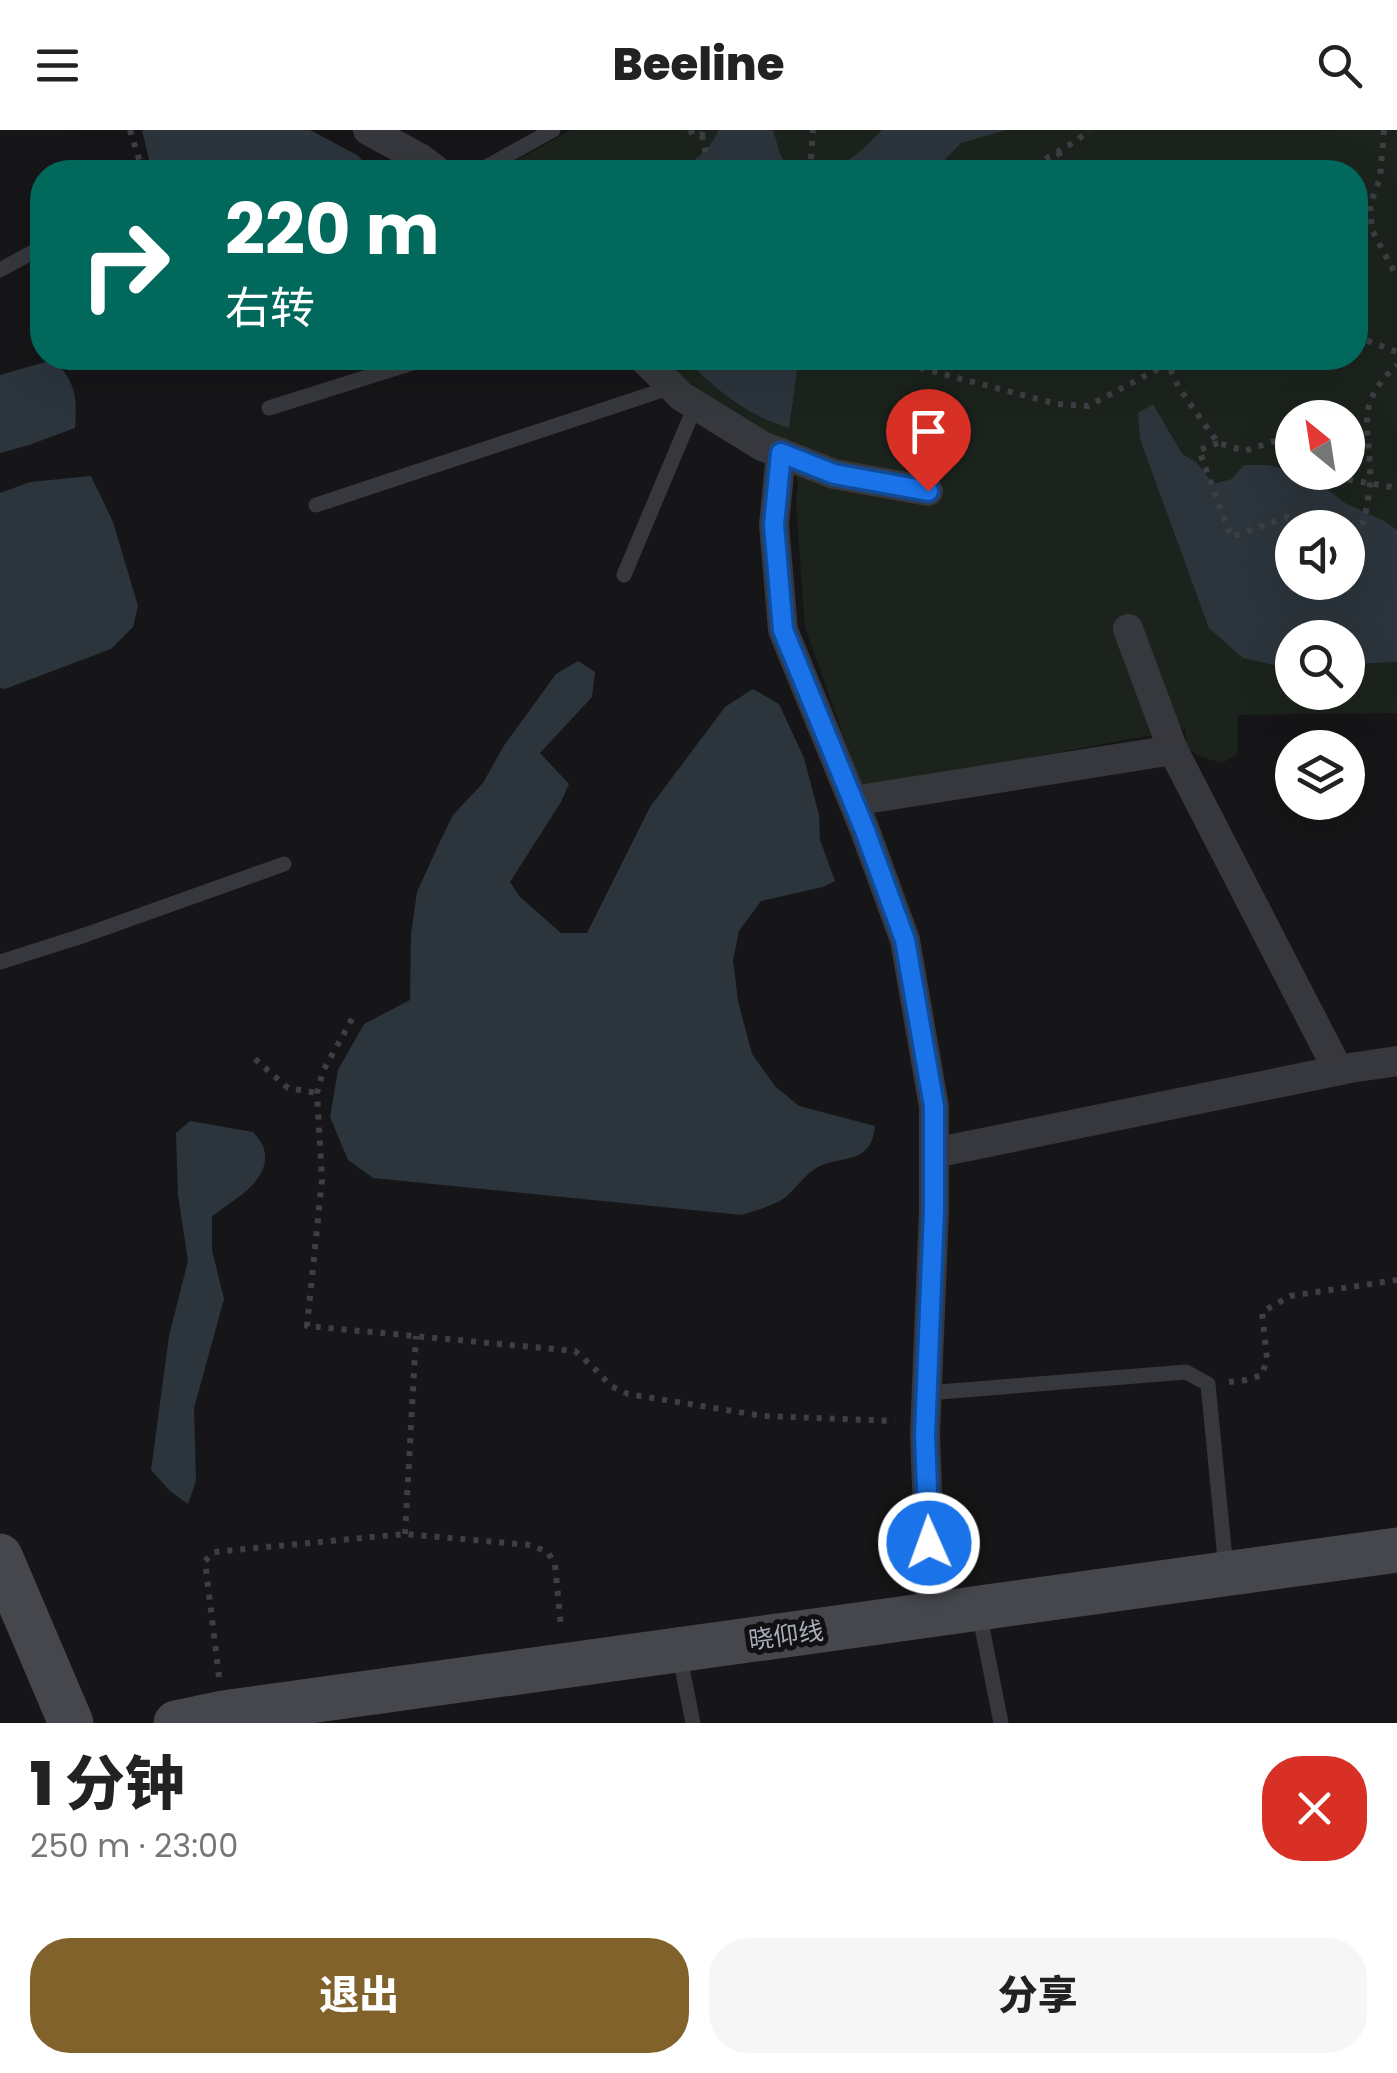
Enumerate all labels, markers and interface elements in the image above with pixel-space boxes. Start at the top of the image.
text: Beeline [613,33,784,96]
icon: menu [30,38,85,93]
icon: search [1312,38,1367,93]
text: 220 m [225,180,440,279]
icon: right [60,200,190,330]
text: 右转 [225,277,315,340]
pin [886,389,971,492]
north arrow [1275,400,1365,490]
map controls [1275,400,1365,820]
icon: arrive [901,404,956,459]
button: sound [1275,510,1365,600]
button: search [1275,620,1365,710]
button: layers [1275,730,1365,820]
position arrow [877,1491,981,1595]
street label: 晓仰线 [746,1613,826,1658]
text: 1 分钟 [30,1742,185,1826]
button: close [1262,1756,1367,1861]
text: 250 m · 23:00 [30,1823,238,1868]
button: 退出 [30,1938,689,2053]
button: 分享 [709,1938,1367,2053]

